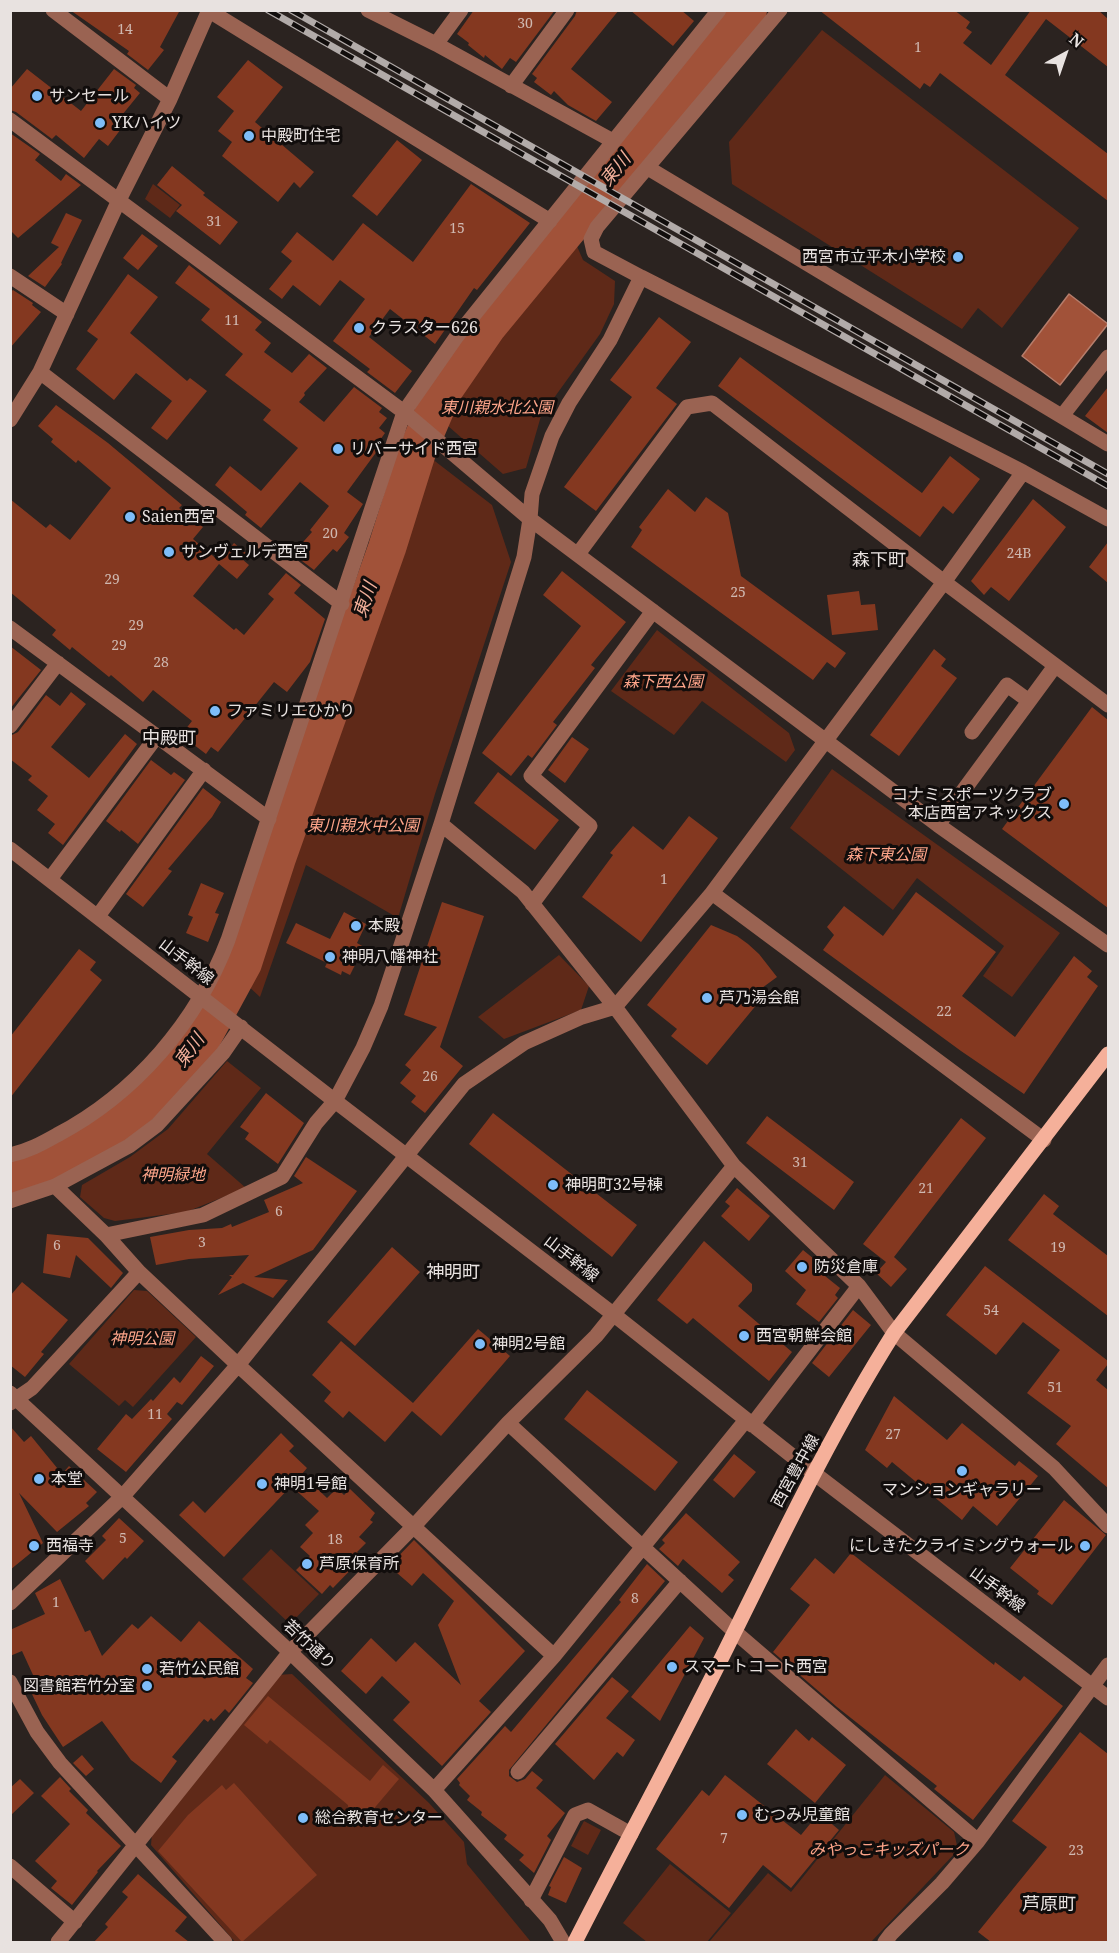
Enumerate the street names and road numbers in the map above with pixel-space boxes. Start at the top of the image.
street label: 山手幹線 [155,935,217,989]
street label: 山手幹線 [540,1232,602,1286]
street label: 西宮豊中線 [768,1431,824,1511]
street label: 山手幹線 [966,1563,1028,1617]
street label: 若竹通り [279,1616,339,1674]

